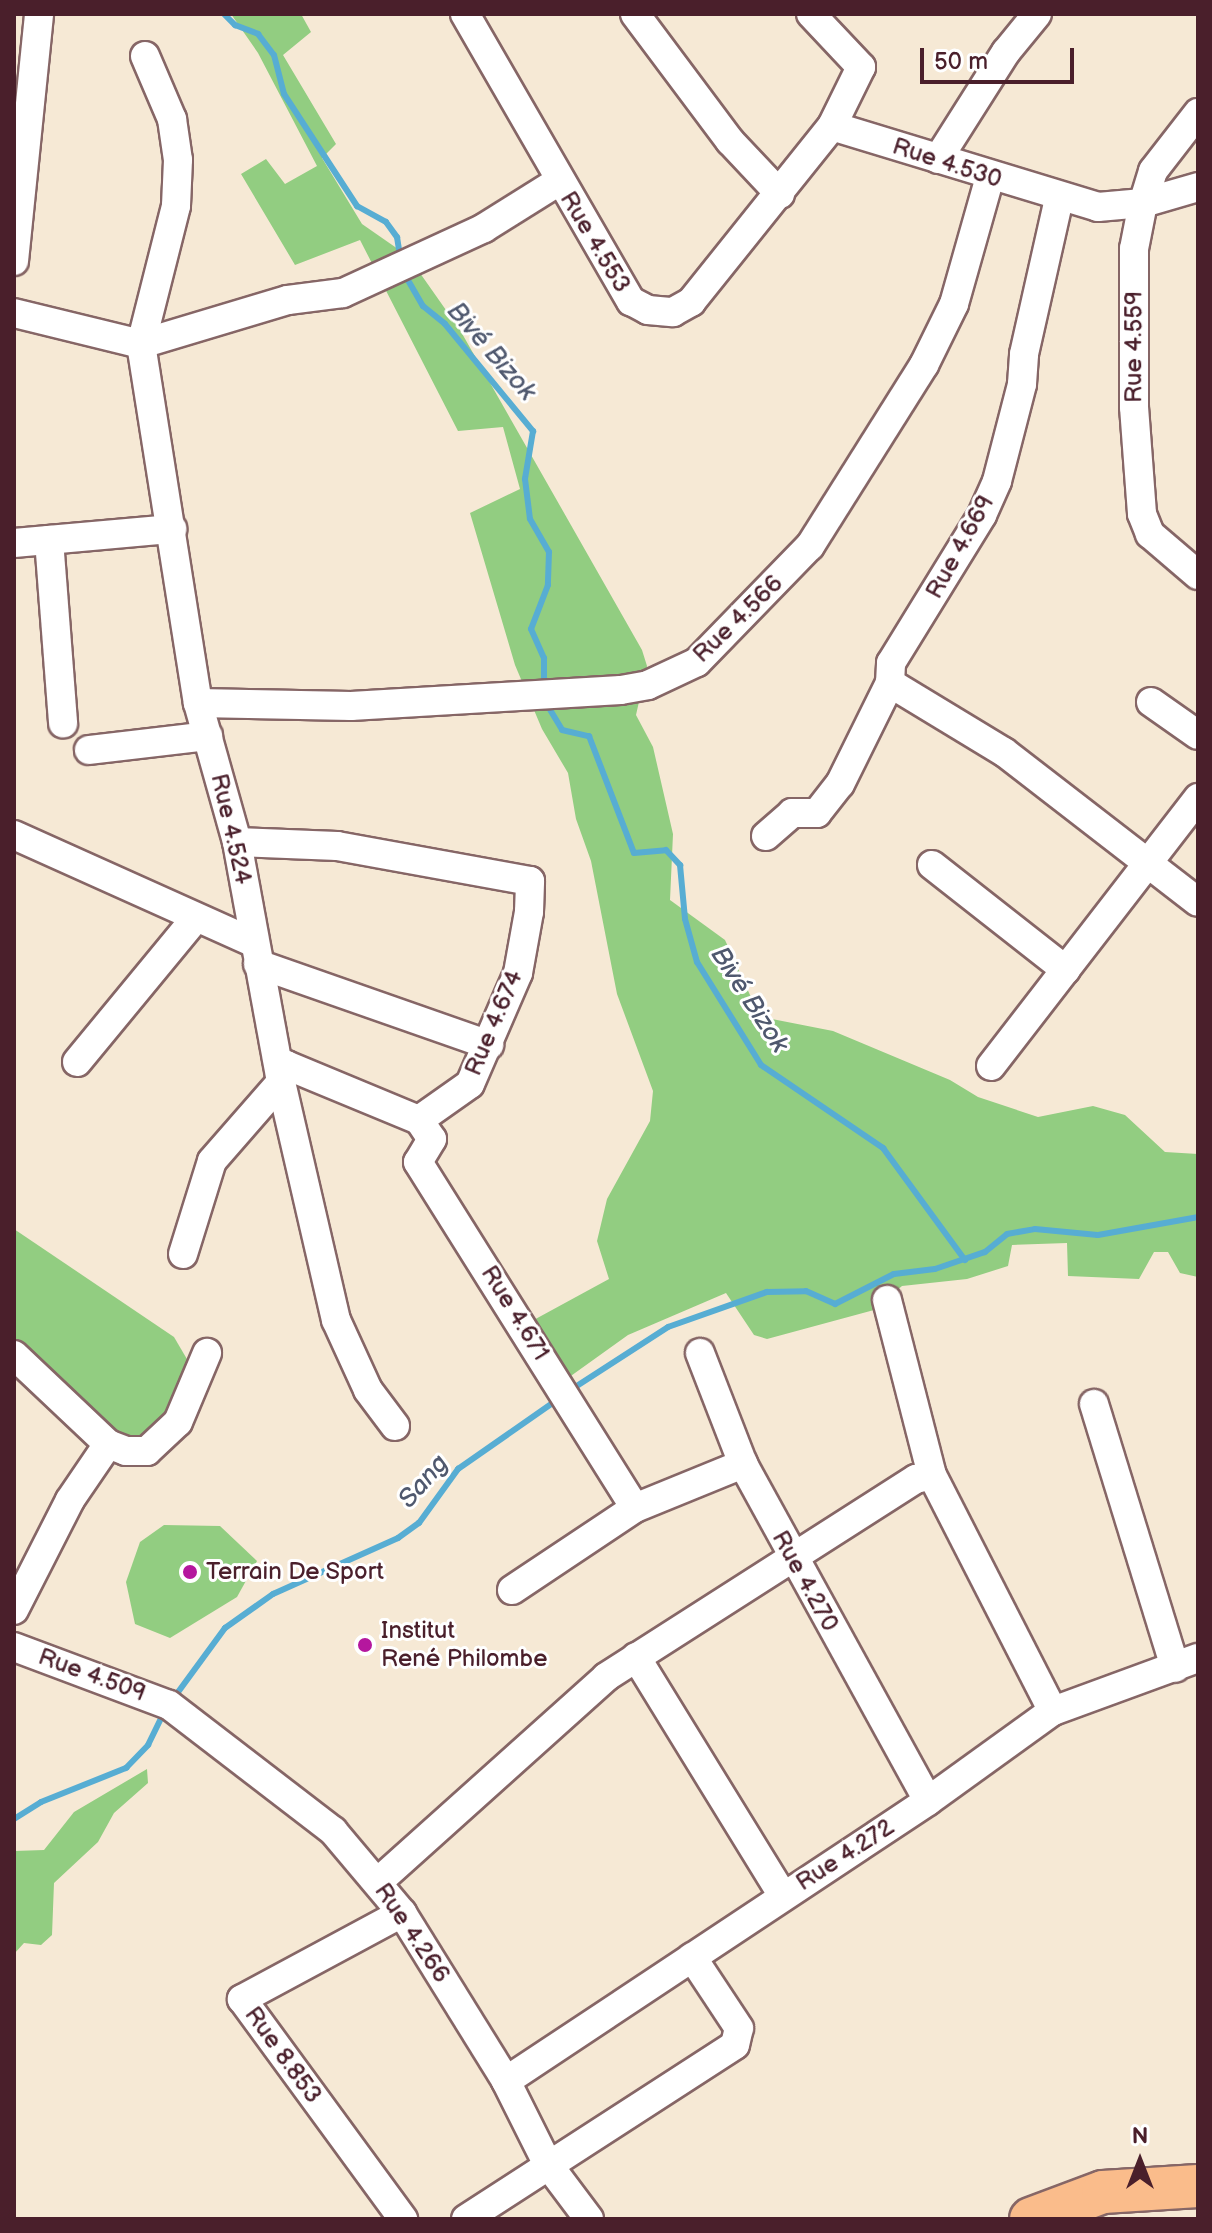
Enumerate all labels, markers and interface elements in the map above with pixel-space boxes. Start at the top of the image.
scale bar [924,32,1078,82]
text: 50 m [934,47,988,76]
street label: Rue 4.530 [889,132,1005,194]
street label: Rue 4.553 [554,186,636,298]
street label: Rue 4.559 [1120,291,1148,403]
water label: Bivé Bizok [440,296,542,408]
street label: Rue 4.669 [920,490,1000,604]
street label: Rue 4.566 [687,569,789,669]
street label: Rue 4.524 [204,771,258,887]
water label: Bivé Bizok [703,941,795,1059]
street label: Rue 4.674 [459,966,529,1080]
street label: Rue 4.671 [475,1260,555,1366]
water label: Sang [392,1449,456,1515]
street label: Rue 4.270 [766,1526,844,1636]
place label: Terrain De Sport [206,1558,384,1586]
marker: Terrain De Sport [181,1563,199,1581]
place label: Institut René Philombe [381,1617,547,1673]
marker: Institut René Philombe [356,1636,374,1654]
street label: Rue 4.509 [34,1642,150,1708]
street label: Rue 4.272 [791,1813,899,1897]
street label: Rue 4.266 [368,1878,456,1988]
street label: Rue 8.853 [238,2001,328,2109]
north arrow [1100,2121,1180,2201]
text: N [1132,2123,1148,2150]

